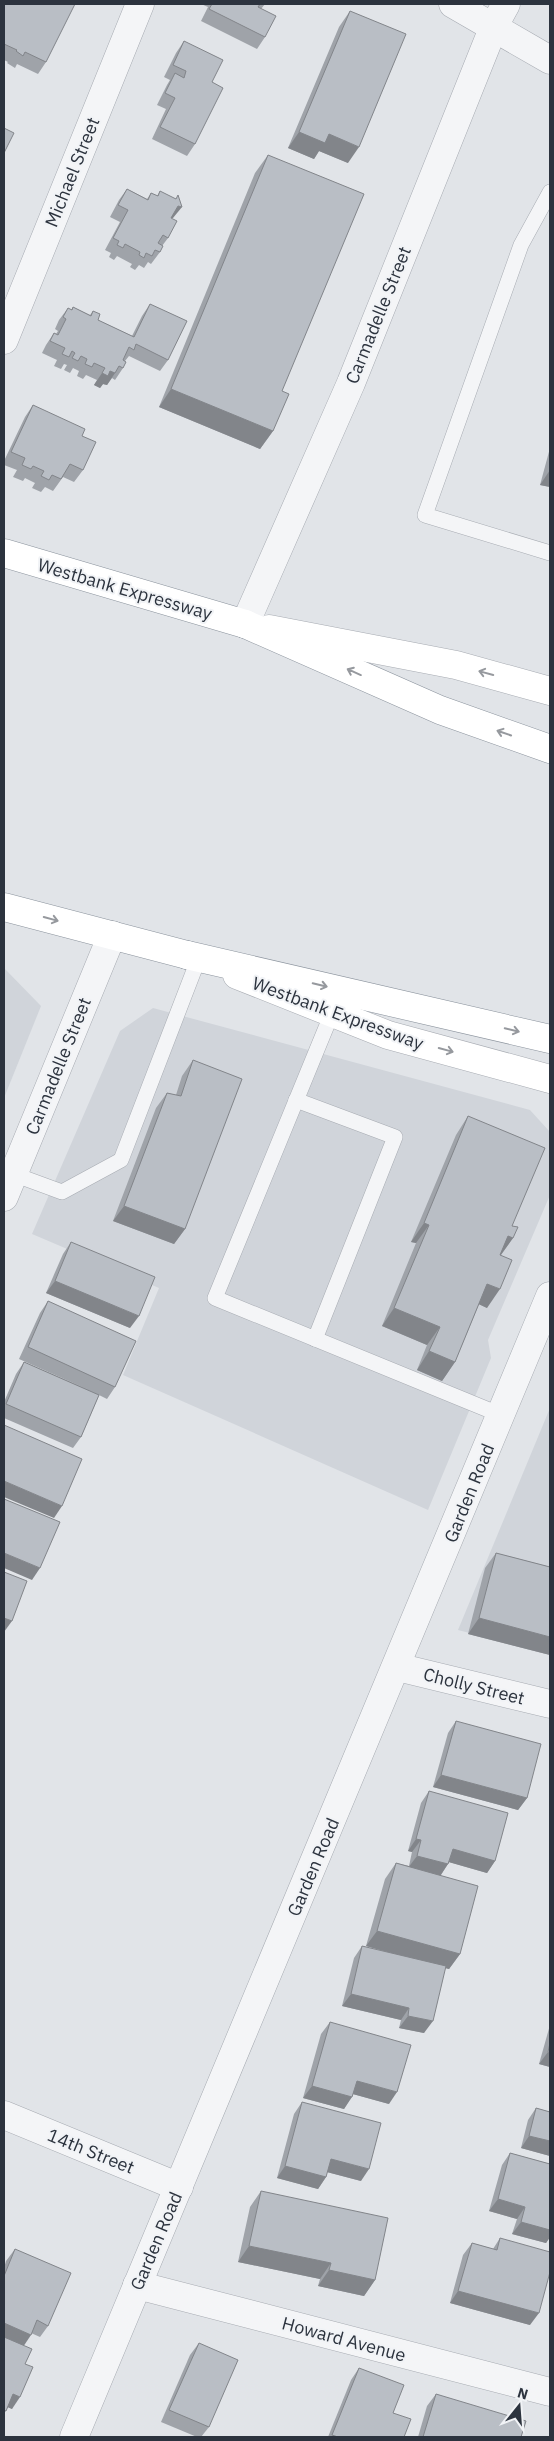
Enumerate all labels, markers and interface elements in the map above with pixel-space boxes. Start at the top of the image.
street label: Michael Street [40,114,104,230]
street label: Carmadelle Street [340,243,416,387]
street label: Westbank Expressway [35,553,215,625]
one-way arrow [347,667,362,677]
one-way arrow [479,668,495,677]
one-way arrow [497,728,513,737]
one-way arrow [42,915,58,924]
street label: Westbank Expressway [249,971,427,1055]
one-way arrow [311,981,327,990]
street label: Carmadelle Street [20,994,96,1138]
one-way arrow [504,1026,520,1035]
one-way arrow [437,1046,453,1056]
street label: Garden Road [439,1440,499,1546]
street label: Cholly Street [421,1662,527,1710]
street label: Garden Road [282,1814,344,1920]
street label: 14th Street [44,2123,138,2179]
street label: Garden Road [125,2188,187,2294]
street label: Howard Avenue [280,2311,409,2367]
north arrow [494,2381,544,2431]
text: N [515,2383,530,2404]

